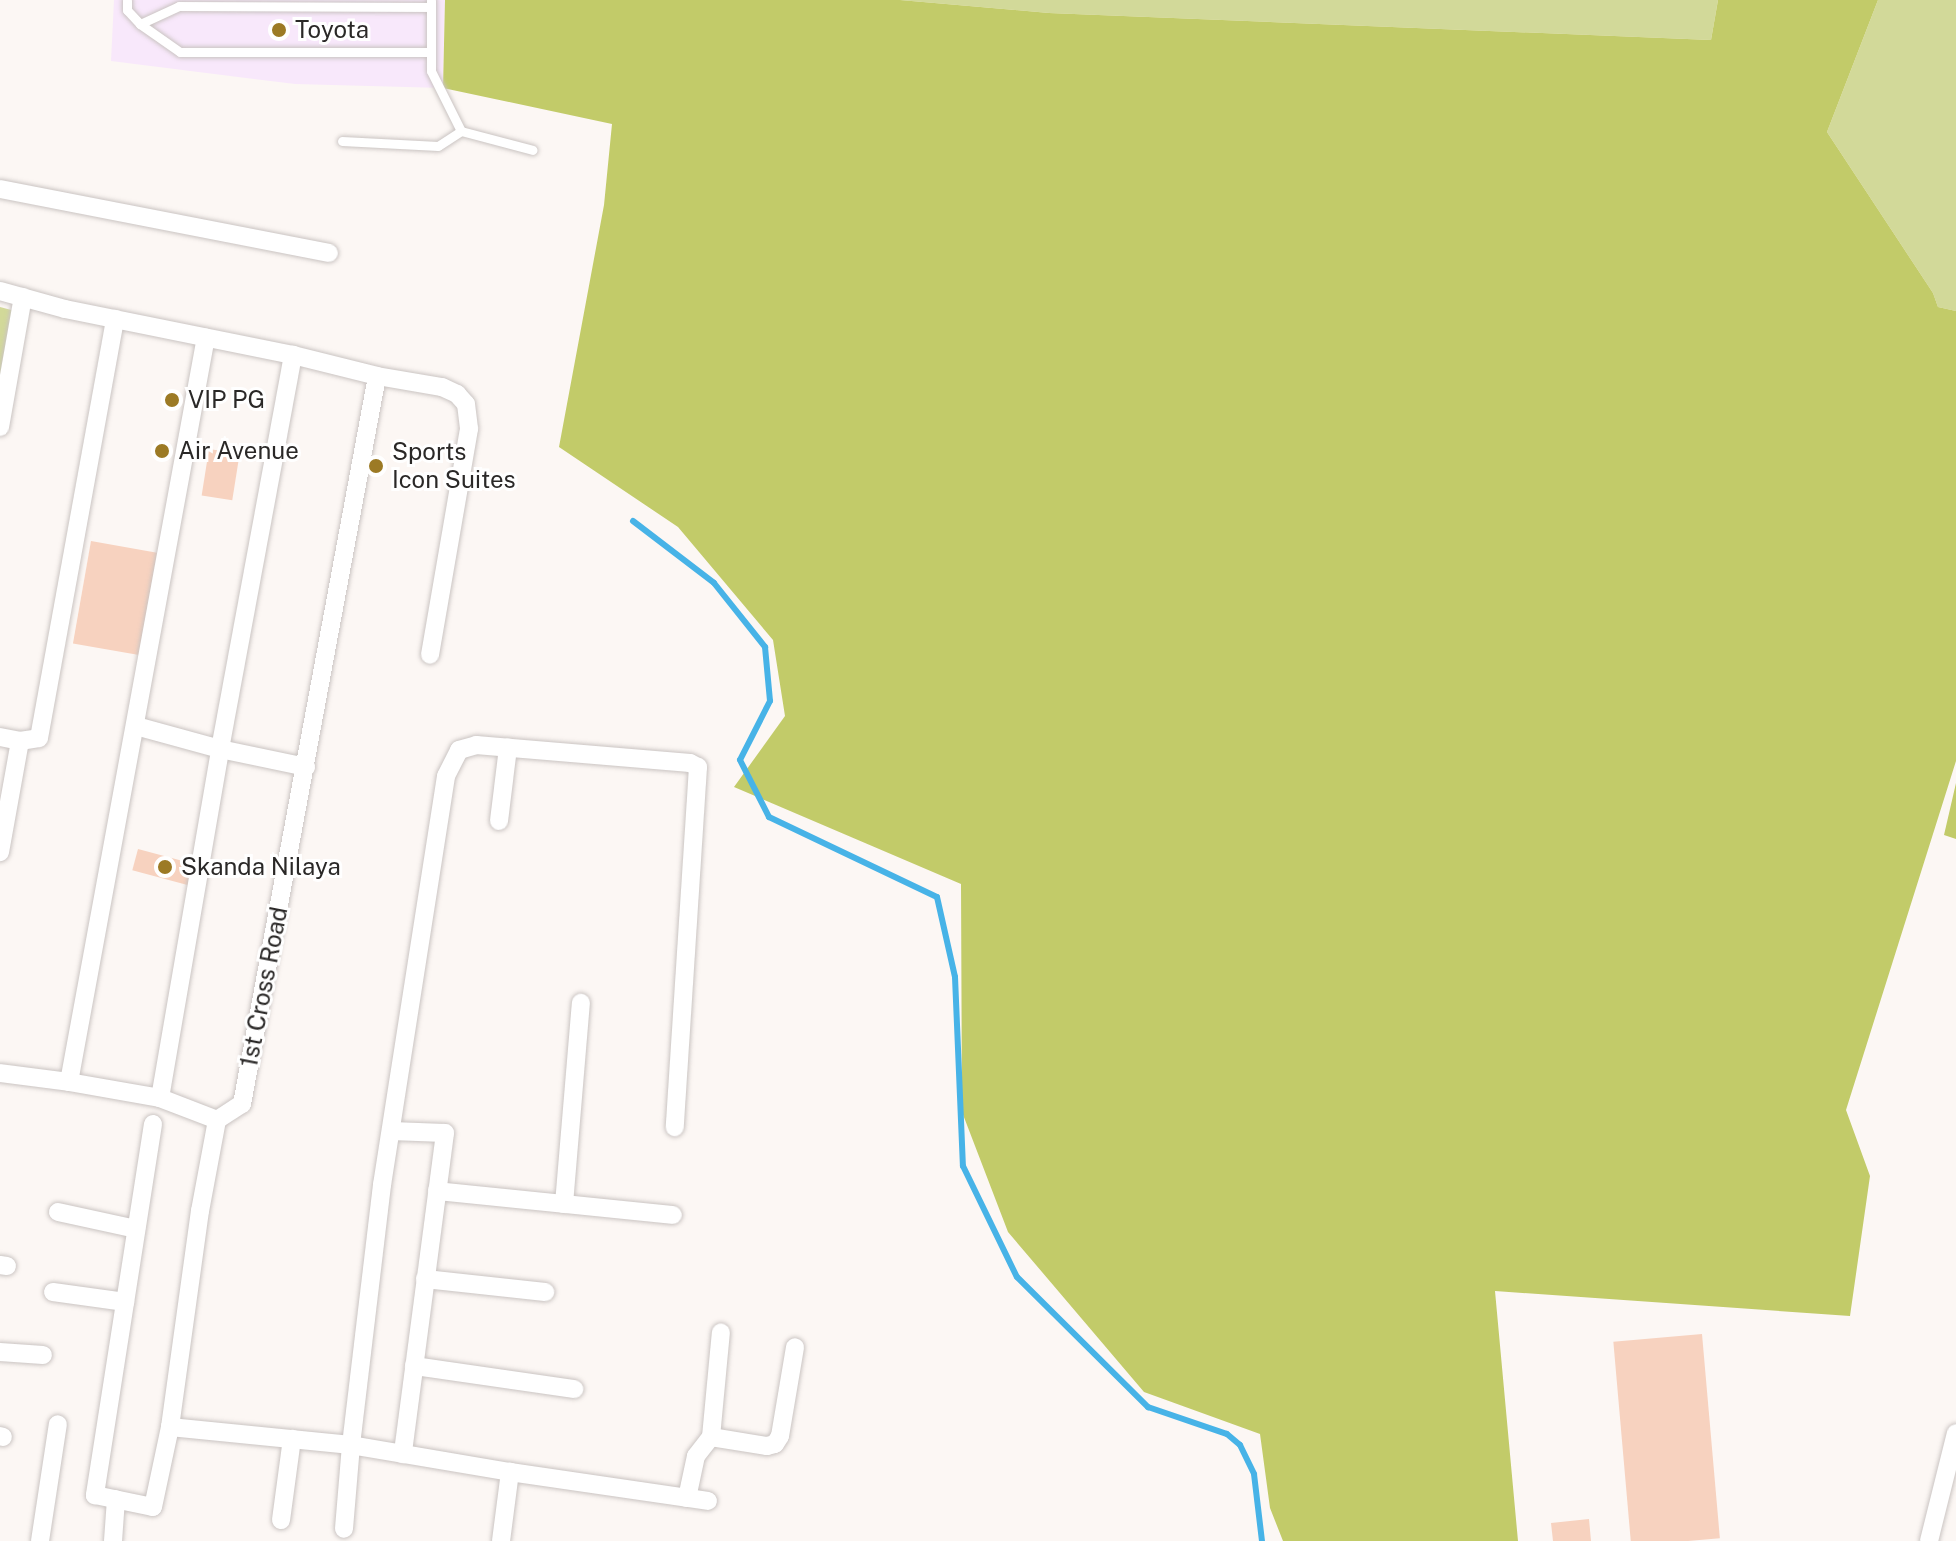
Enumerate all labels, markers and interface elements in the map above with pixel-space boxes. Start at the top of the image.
place label: Toyota [295,16,369,44]
marker: Toyota [270,21,288,39]
place label: VIP PG [188,386,265,414]
marker: VIP PG [163,391,181,409]
place label: Air Avenue [178,437,299,465]
place label: Sports Icon Suites [392,438,516,494]
marker: Air Avenue [153,442,171,460]
marker: Sports Icon Suites [367,457,385,475]
place label: Skanda Nilaya [181,853,341,881]
marker: Skanda Nilaya [156,858,174,876]
street label: 1st Cross Road [234,904,294,1070]

